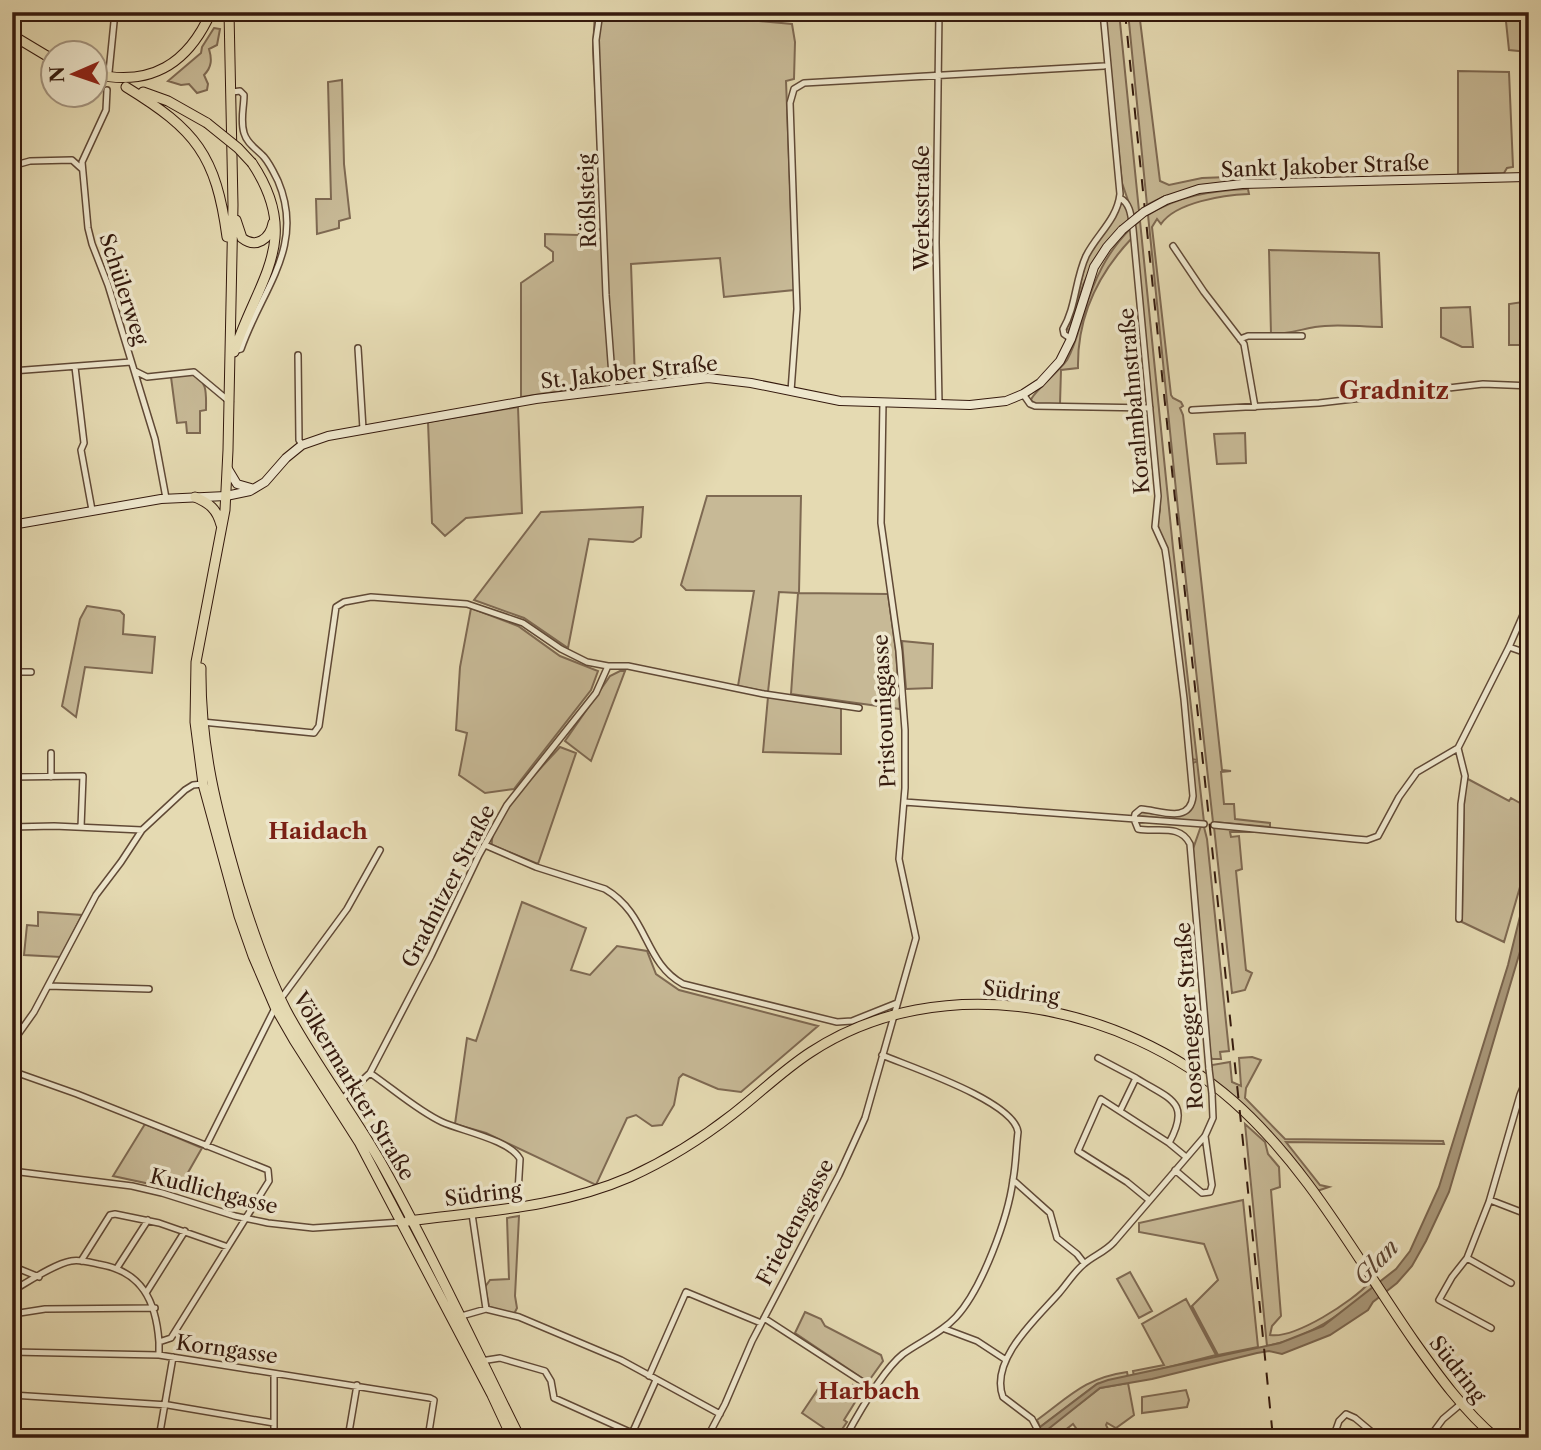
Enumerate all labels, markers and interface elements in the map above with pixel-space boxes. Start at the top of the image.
north arrow [38,38,108,108]
text: N [46,66,69,83]
street label: Werksstraße [909,145,934,272]
street label: Sankt Jakober Straße [1220,150,1430,182]
street label: Rößlsteig [573,152,601,249]
street label: Schülerweg [94,230,154,349]
street label: Koralmbahnstraße [1113,307,1155,495]
street label: St. Jakober Straße [539,350,719,394]
district label: Gradnitz [1339,376,1449,405]
street label: Pristouniggasse [867,633,901,789]
street label: Gradnitzer Straße [396,800,500,972]
district label: Haidach [268,817,368,845]
street label: Rosenegger Straße [1170,921,1208,1111]
street label: Südring [981,975,1062,1009]
street label: Völkermarkter Straße [287,986,420,1185]
street label: Friedensgasse [751,1155,839,1289]
street label: Kudlichgasse [147,1163,281,1219]
street label: Südring [443,1177,524,1211]
water label: Glan [1348,1233,1404,1291]
street label: Korngasse [174,1329,280,1369]
street label: Südring [1424,1331,1492,1408]
district label: Harbach [818,1377,920,1405]

